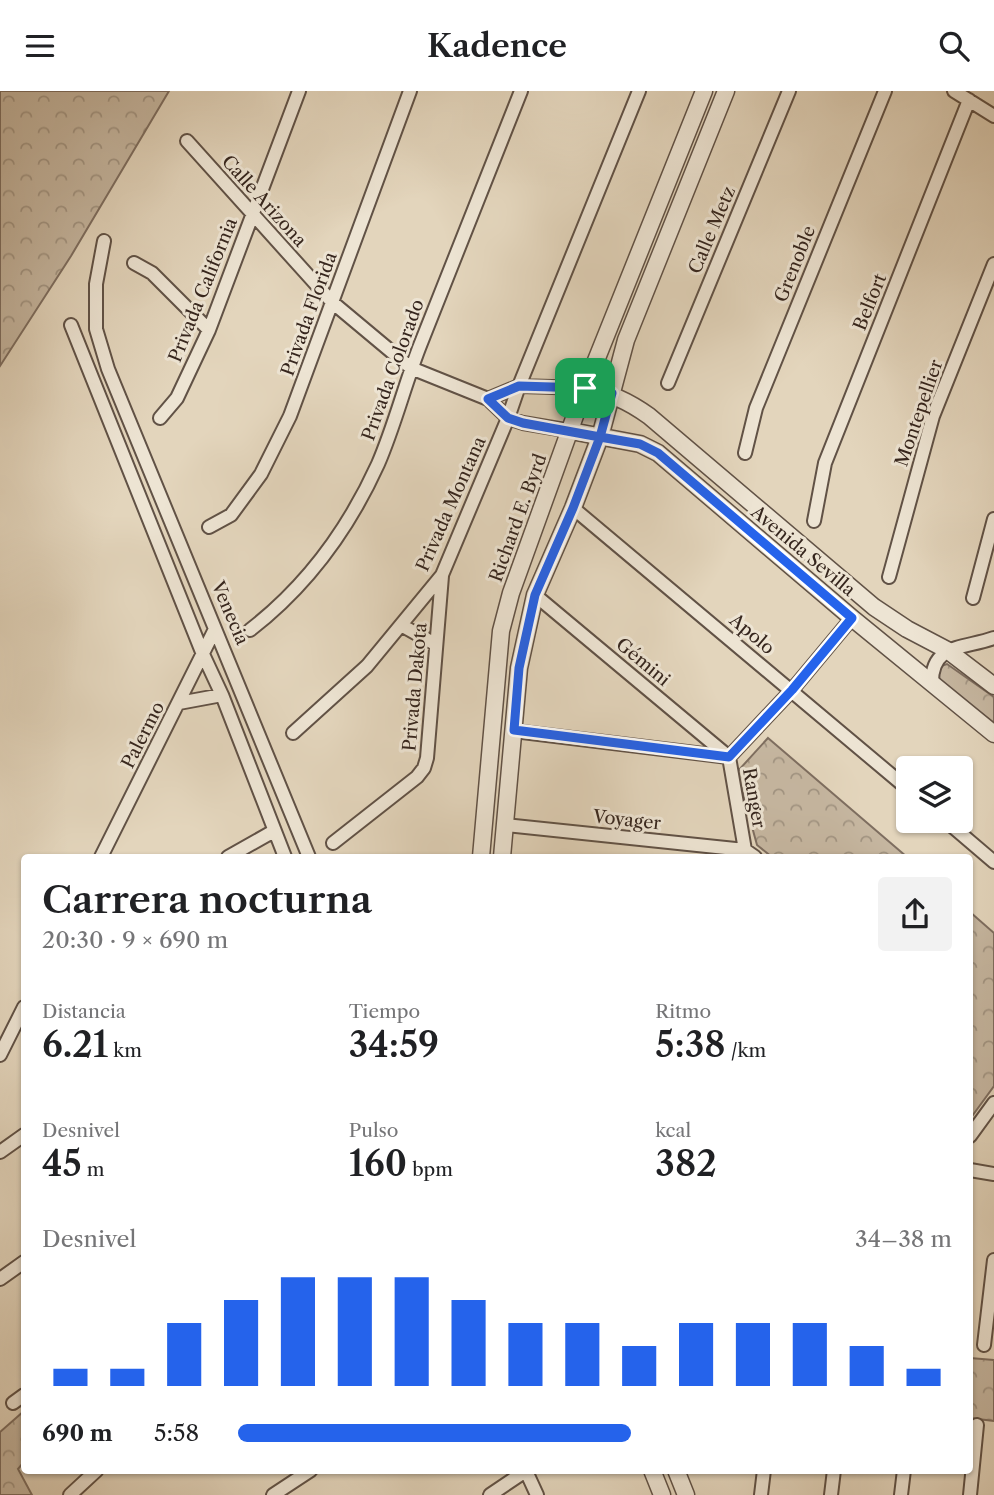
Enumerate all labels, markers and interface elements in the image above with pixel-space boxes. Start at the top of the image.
text: Kadence [427,26,567,65]
icon: menu [21,27,59,65]
icon: search [935,27,973,65]
street label: Calle Arizona [217,151,311,252]
street label: Calle Metz [684,183,740,277]
street label: Privada California [164,214,242,365]
street label: Grenoble [770,223,820,305]
street label: Privada Florida [276,249,342,379]
street label: Belfort [849,270,892,334]
street label: Privada Colorado [357,296,429,444]
street label: Montepellier [890,356,948,469]
pin [555,358,615,418]
icon: arrive [566,369,604,407]
street label: Privada Montana [411,433,491,575]
street label: Richard E. Byrd [485,451,551,585]
street label: Avenida Sevilla [746,500,860,601]
street label: Venecia [206,577,253,649]
street label: Apolo [724,608,779,659]
street label: Privada Dakota [398,621,432,752]
street label: Gémini [612,633,675,691]
street label: Palermo [117,698,169,772]
map controls [896,756,973,833]
button: layers [896,756,973,833]
street label: Ranger [738,766,770,830]
street label: Voyager [591,805,662,835]
text: Carrera nocturna [42,876,372,923]
button: share [878,877,952,951]
text: 20:30 · 9 × 690 m [42,926,228,954]
text: Distancia [42,1000,126,1023]
text: Tiempo [349,1000,420,1023]
text: Ritmo [655,1000,711,1023]
text: 6.21 [42,1023,108,1066]
text: 34:59 [349,1023,439,1066]
text: 5:38 [655,1023,726,1066]
text: km [108,1039,142,1062]
text: /km [726,1039,766,1062]
text: Desnivel [42,1119,120,1142]
text: Pulso [349,1119,398,1142]
text: kcal [655,1119,691,1142]
text: 45 [42,1142,82,1185]
text: 160 [349,1142,407,1185]
text: 382 [655,1142,717,1185]
text: m [82,1158,105,1181]
text: bpm [407,1158,453,1181]
text: Desnivel [42,1225,136,1253]
text: 34–38 m [855,1225,952,1253]
text: 690 m [42,1419,113,1447]
text: 5:58 [154,1419,199,1447]

